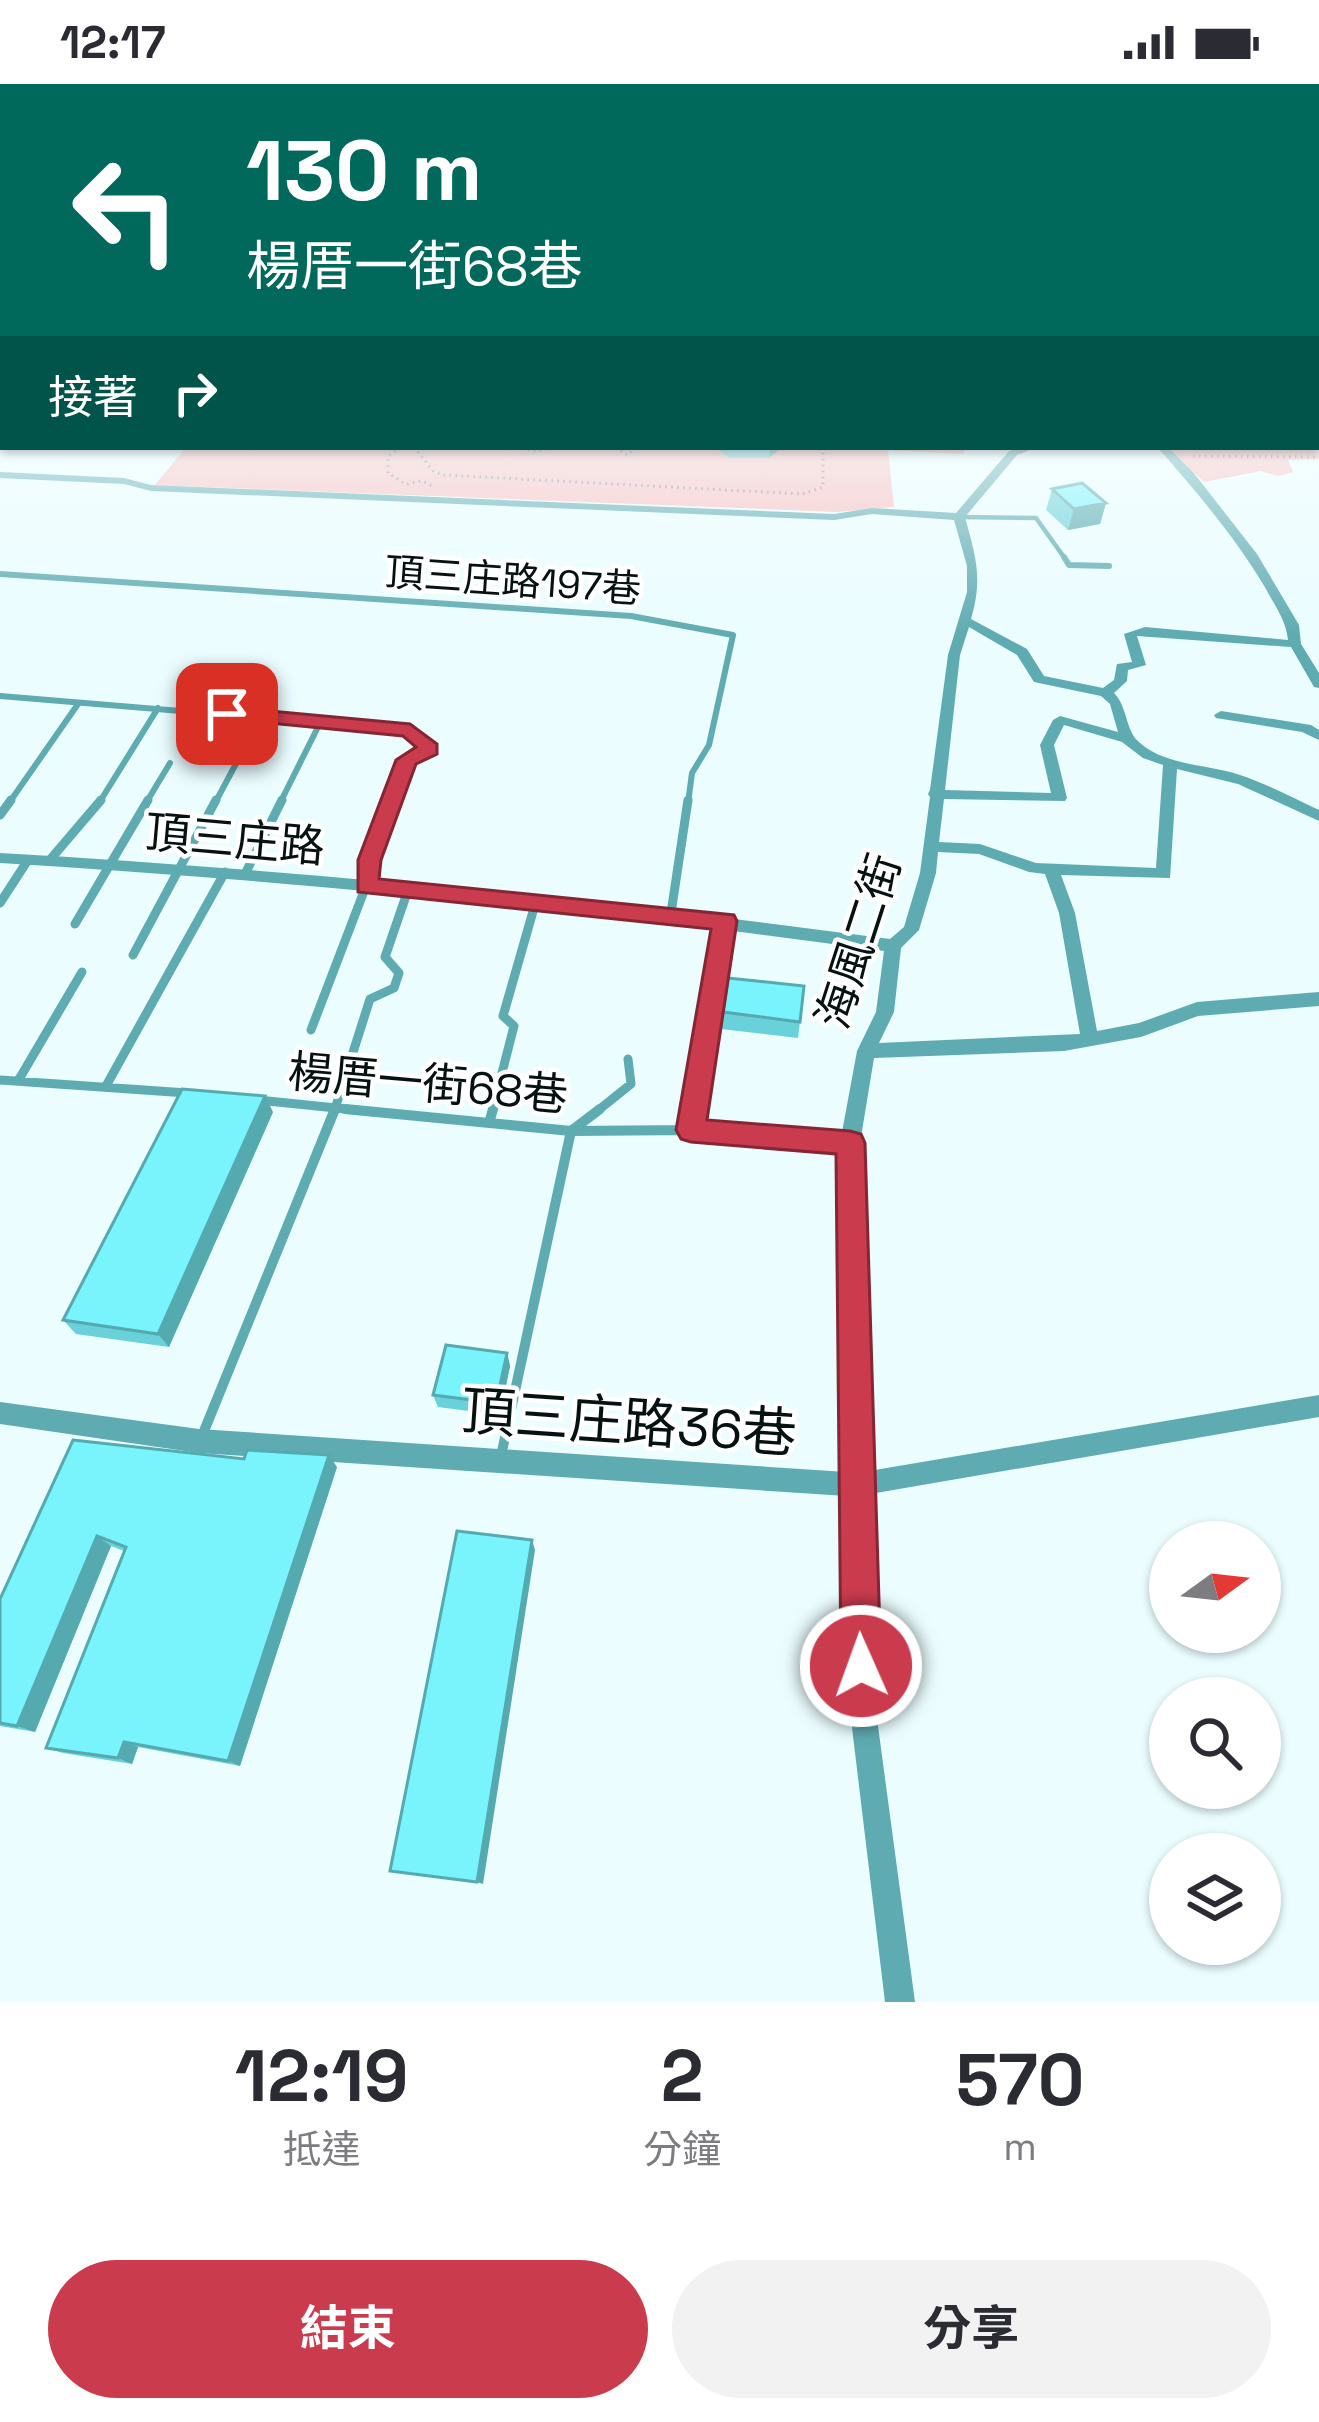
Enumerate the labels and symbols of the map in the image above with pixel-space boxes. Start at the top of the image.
street label: 頂三庄路197巷 [383,547,643,614]
pin [176,663,278,765]
street label: 頂三庄路 [143,803,327,876]
street label: 海風二街 [804,847,913,1036]
street label: 楊厝一街68巷 [286,1043,570,1124]
street label: 頂三庄路36巷 [459,1376,799,1469]
north arrow [1149,1521,1281,1653]
position arrow [798,1603,924,1729]

